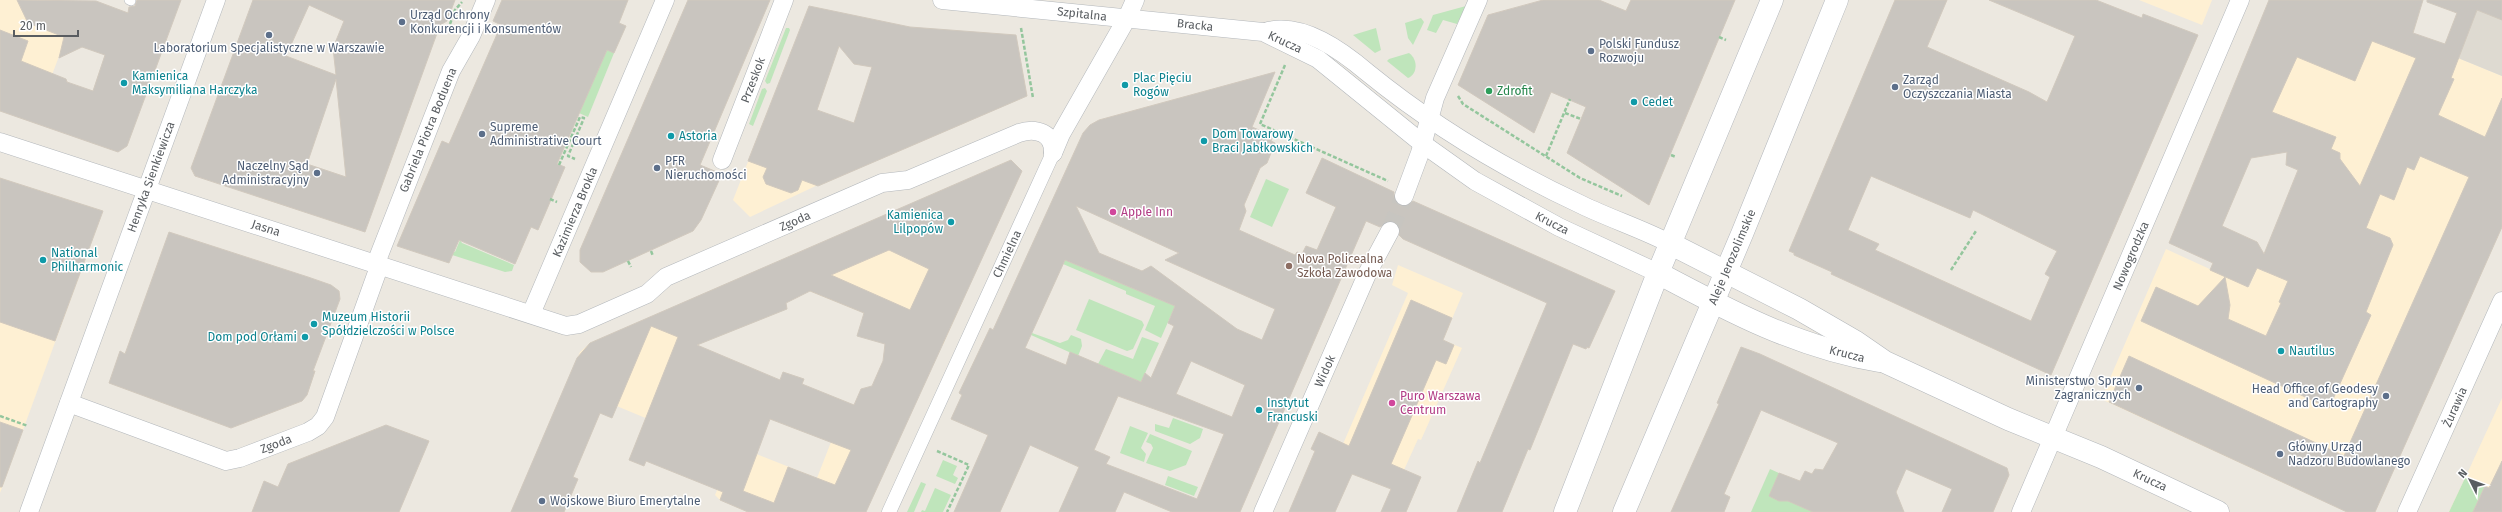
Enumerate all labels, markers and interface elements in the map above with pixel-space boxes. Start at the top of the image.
street label: Szpitalna [1056,4,1108,24]
place label: Urząd Ochrony Konkurencji i Konsumentów [410,8,562,36]
scale bar [14,12,78,38]
street label: Bracka [1176,16,1214,34]
marker: Urząd Ochrony Konkurencji i Konsumentów [397,17,407,27]
text: 20 m [20,19,46,33]
street label: Krucza [1266,28,1304,56]
marker: Laboratorium Specjalistyczne w Warszawie [264,30,274,40]
place label: Polski Fundusz Rozwoju [1599,37,1679,65]
place label: Laboratorium Specjalistyczne w Warszawie [154,41,384,55]
marker: Polski Fundusz Rozwoju [1586,46,1596,56]
street label: Przeskok [738,54,768,105]
street label: Gabriela Piotra Boduena [397,66,459,194]
place label: Kamienica Maksymiliana Harczyka [132,69,257,97]
place label: Plac Pięciu Rogów [1133,71,1192,99]
place label: Zarząd Oczyszczania Miasta [1903,73,2012,101]
marker: Kamienica Maksymiliana Harczyka [119,78,129,88]
marker: Plac Pięciu Rogów [1120,80,1130,90]
marker: Zarząd Oczyszczania Miasta [1890,82,1900,92]
place label: Zdrofit [1497,84,1533,98]
marker: Zdrofit [1484,86,1494,96]
place label: Cedet [1642,95,1674,109]
marker: Cedet [1629,97,1639,107]
street label: Henryka Sienkiewicza [124,120,178,234]
place label: Supreme Administrative Court [490,120,602,148]
place label: Dom Towarowy Braci Jabłkowskich [1212,127,1313,155]
marker: Supreme Administrative Court [477,129,487,139]
place label: Astoria [679,129,717,143]
marker: Astoria [666,131,676,141]
marker: Dom Towarowy Braci Jabłkowskich [1199,136,1209,146]
place label: PFR Nieruchomości [665,154,747,182]
place label: Naczelny Sąd Administracyjny [222,159,309,187]
marker: PFR Nieruchomości [652,163,662,173]
street label: Kazimierza Brokla [550,165,600,259]
marker: Naczelny Sąd Administracyjny [312,168,322,178]
place label: Apple Inn [1121,205,1173,219]
marker: Apple Inn [1108,207,1118,217]
street label: Aleje Jerozolimskie [1706,207,1758,307]
street label: Zgoda [777,208,813,234]
place label: Kamienica Lilpopów [887,208,943,236]
street label: Krucza [1533,209,1571,237]
street label: Jasna [250,217,282,239]
marker: Kamienica Lilpopów [946,217,956,227]
street label: Nowogrodzka [2110,220,2152,292]
street label: Chmielna [990,228,1024,280]
place label: National Philharmonic [51,246,124,274]
place label: Nova Policealna Szkoła Zawodowa [1297,252,1392,280]
marker: National Philharmonic [38,255,48,265]
marker: Nova Policealna Szkoła Zawodowa [1284,261,1294,271]
place label: Muzeum Historii Spółdzielczości w Polsce [322,310,454,338]
marker: Muzeum Historii Spółdzielczości w Polsce [309,319,319,329]
place label: Dom pod Orłami [208,330,297,344]
marker: Dom pod Orłami [300,332,310,342]
street label: Krucza [1828,343,1866,365]
place label: Nautilus [2289,344,2335,358]
marker: Nautilus [2276,346,2286,356]
street label: Widok [1312,352,1339,389]
place label: Ministerstwo Spraw Zagranicznych [2025,374,2131,402]
place label: Head Office of Geodesy and Cartography [2252,382,2378,410]
marker: Ministerstwo Spraw Zagranicznych [2134,383,2144,393]
street label: Żurawia [2439,384,2470,429]
place label: Puro Warszawa Centrum [1400,389,1481,417]
marker: Head Office of Geodesy and Cartography [2381,391,2391,401]
place label: Instytut Francuski [1267,396,1318,424]
marker: Puro Warszawa Centrum [1387,398,1397,408]
marker: Instytut Francuski [1254,405,1264,415]
street label: Zgoda [258,432,294,456]
place label: Główny Urząd Nadzoru Budowlanego [2288,440,2411,468]
marker: Główny Urząd Nadzoru Budowlanego [2275,449,2285,459]
north arrow [2450,460,2490,500]
street label: Krucza [2131,466,2169,494]
text: N [2456,467,2470,481]
place label: Wojskowe Biuro Emerytalne [550,494,701,508]
marker: Wojskowe Biuro Emerytalne [537,496,547,506]

